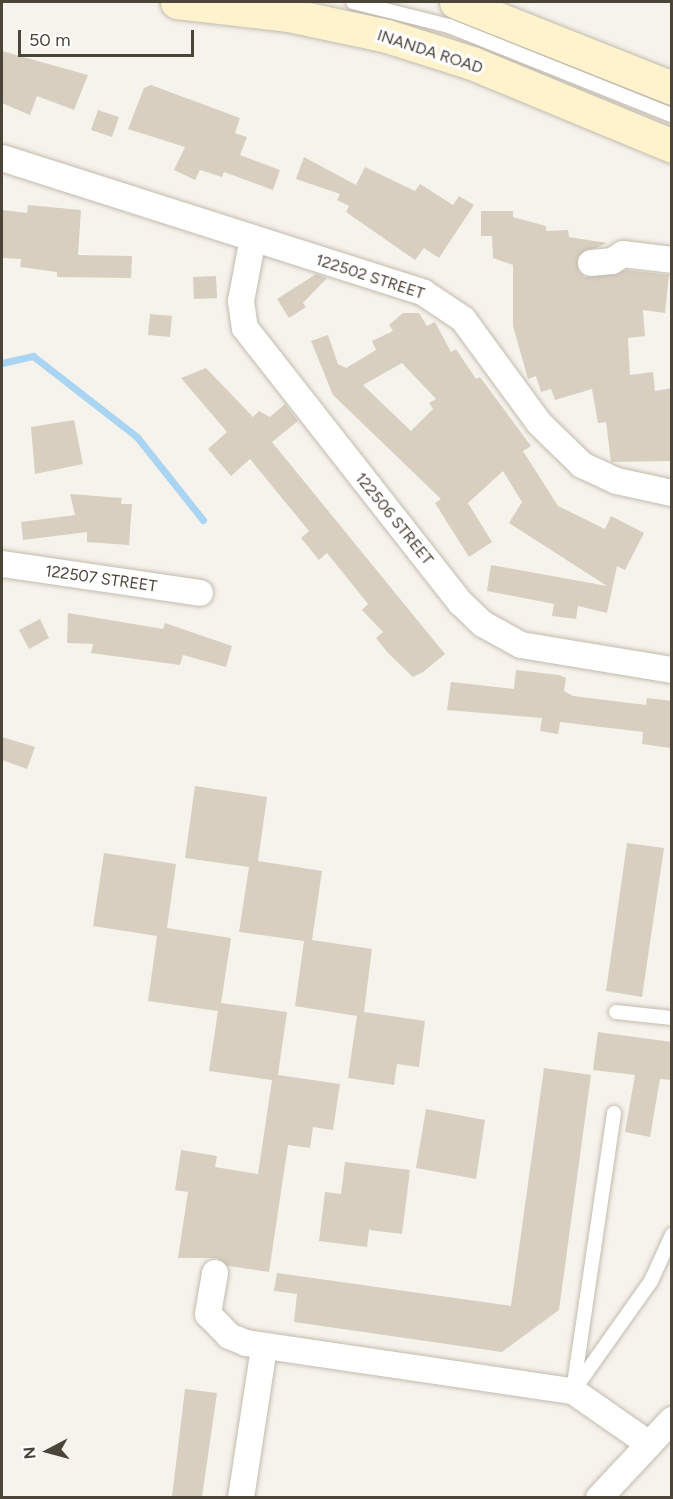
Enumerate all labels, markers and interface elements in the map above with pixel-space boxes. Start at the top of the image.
scale bar [21,18,196,56]
street label: INANDA ROAD [375,26,485,78]
text: 50 m [29,29,71,51]
street label: 122502 STREET [313,250,427,304]
street label: 122506 STREET [351,469,437,569]
street label: 122507 STREET [44,562,158,596]
north arrow [18,1421,78,1481]
text: N [20,1446,40,1460]

